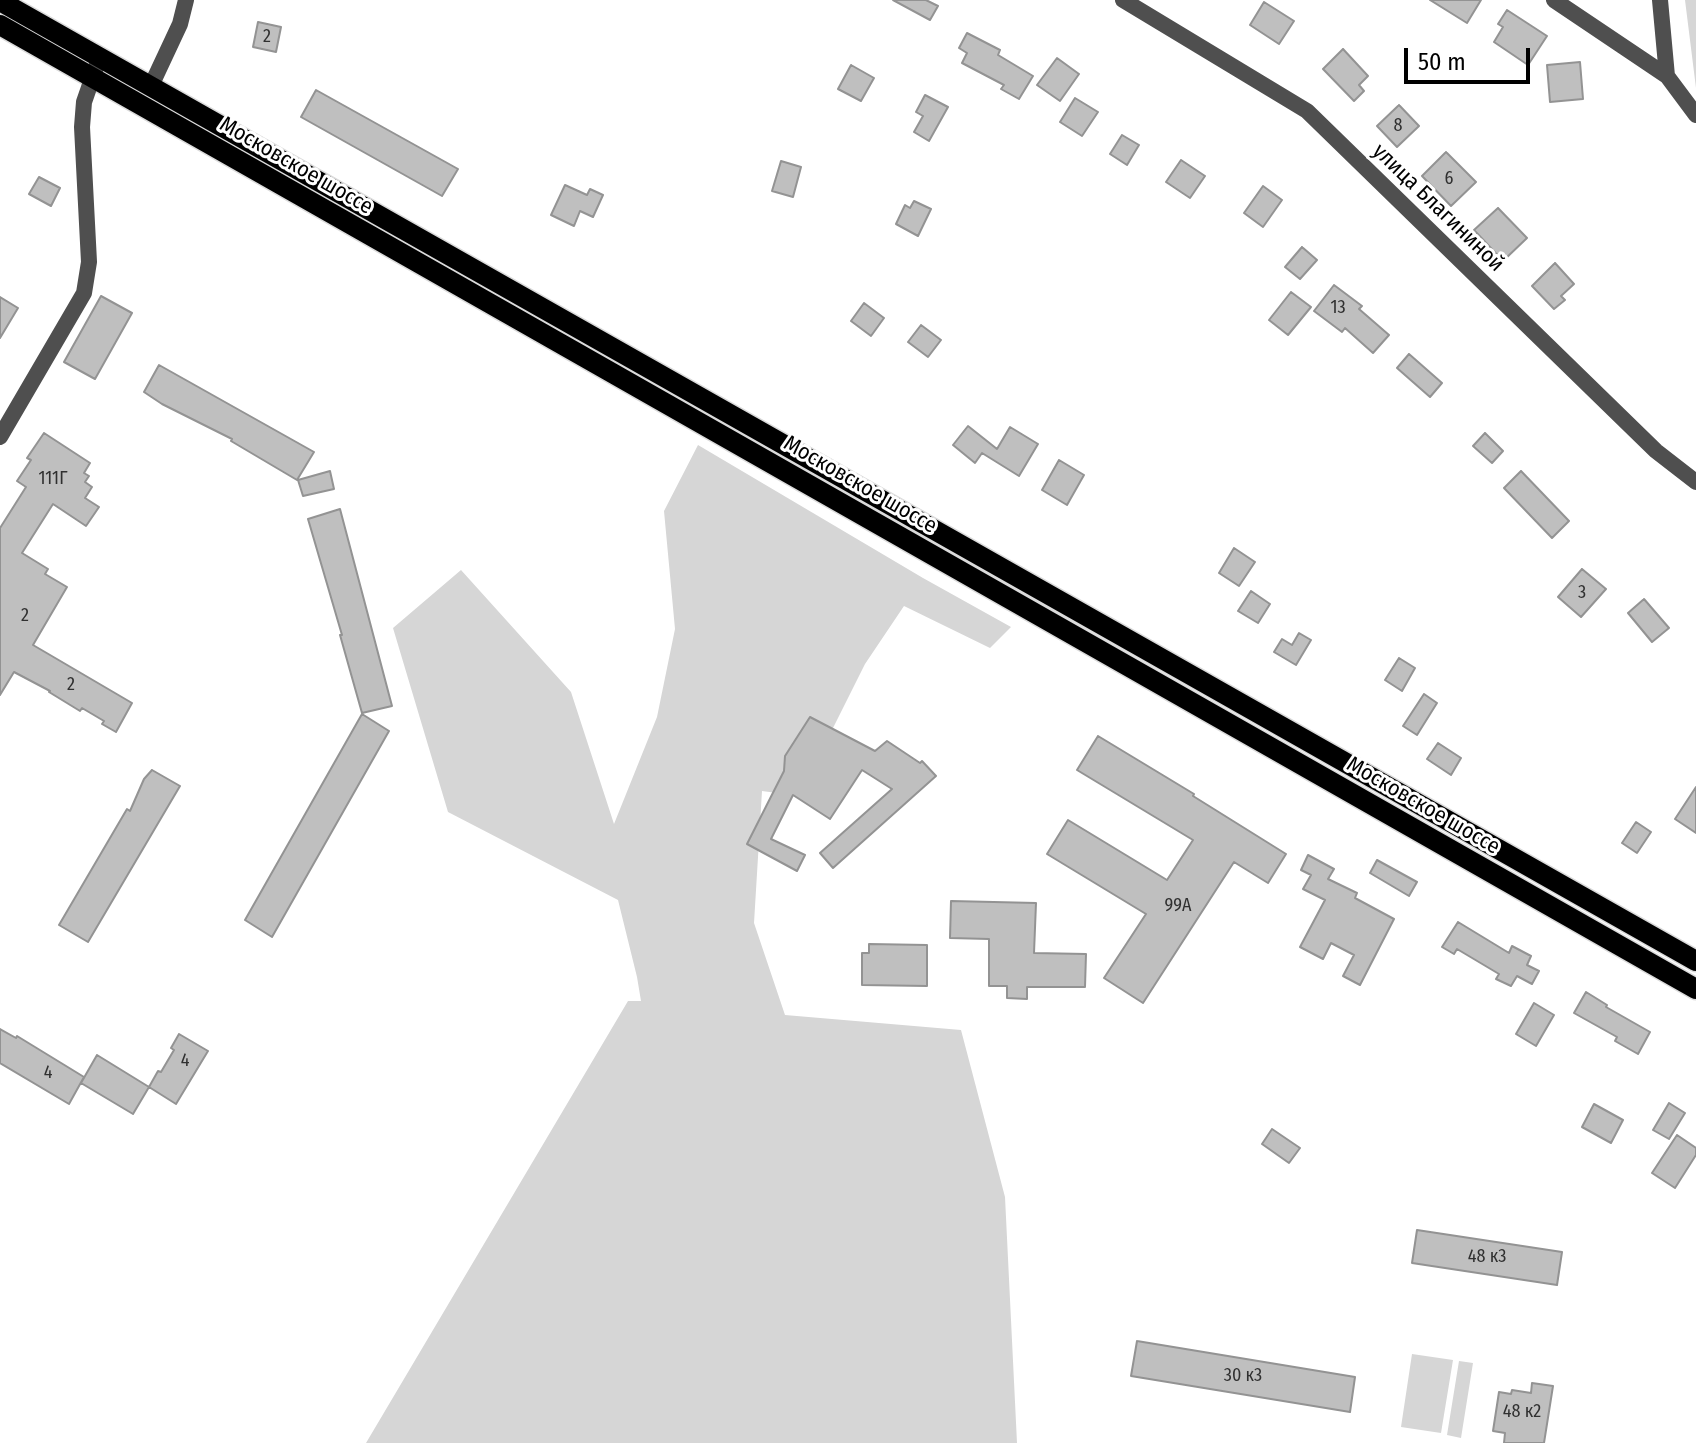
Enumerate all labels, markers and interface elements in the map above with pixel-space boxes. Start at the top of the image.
house number: 2 [263,26,271,48]
scale bar [1408,32,1534,82]
text: 50 m [1418,48,1466,76]
street label: Московское шоссе [215,111,377,221]
house number: 8 [1394,115,1402,137]
street label: улица Благининой [1367,139,1509,277]
house number: 6 [1445,168,1453,190]
house number: 13 [1330,297,1346,319]
street label: Московское шоссе [779,430,941,540]
house number: 111Г [39,468,67,490]
house number: 3 [1578,582,1586,604]
house number: 2 [21,605,29,627]
house number: 2 [67,674,75,696]
street label: Московское шоссе [1342,751,1504,861]
house number: 99А [1165,895,1191,917]
house number: 4 [181,1050,189,1072]
house number: 4 [44,1062,52,1084]
house number: 48 к3 [1468,1246,1506,1268]
house number: 30 к3 [1224,1365,1262,1387]
house number: 48 к2 [1503,1401,1541,1423]

